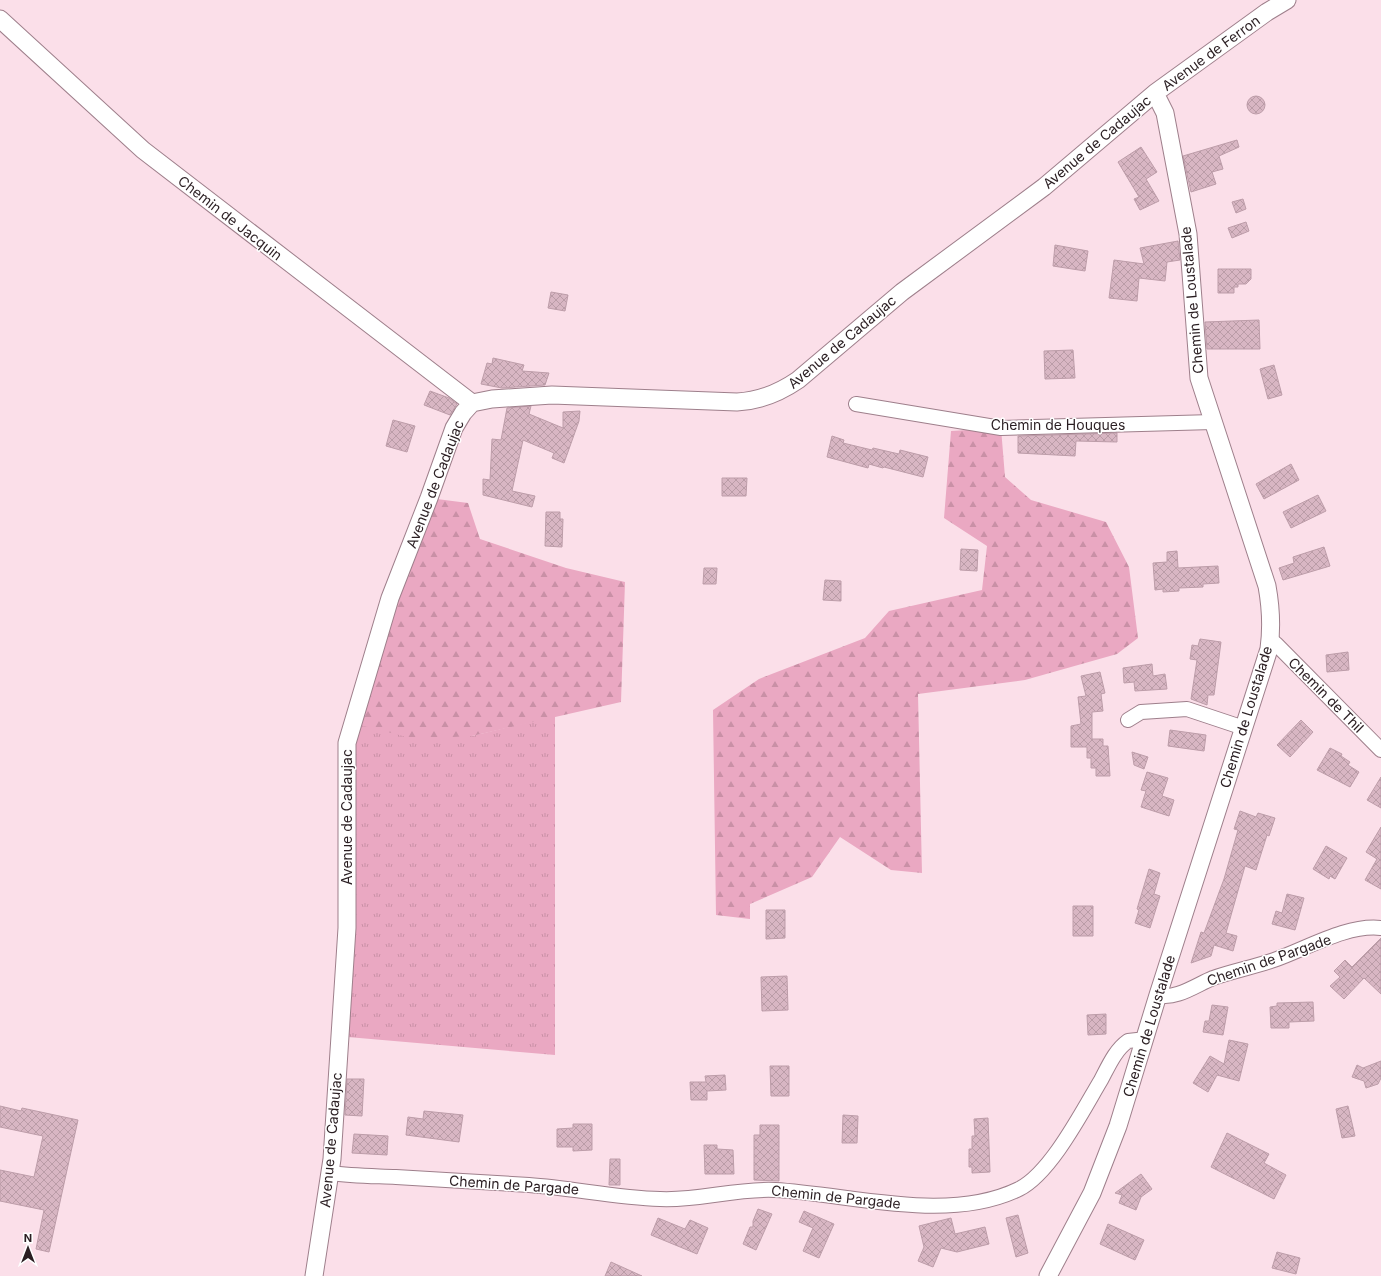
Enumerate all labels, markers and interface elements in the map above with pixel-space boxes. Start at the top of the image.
street label: Avenue de Ferron [1158,11,1263,94]
street label: Avenue de Cadaujac [1039,91,1154,192]
street label: Chemin de Jacquin [175,172,286,264]
street label: Chemin de Loustalade [1177,226,1206,374]
street label: Avenue de Cadaujac [784,291,899,392]
street label: Chemin de Houques [991,416,1125,433]
street label: Avenue de Cadaujac [402,417,467,550]
street label: Chemin de Loustalade [1216,644,1275,790]
street label: Chemin de Thil [1285,654,1367,736]
street label: Avenue de Cadaujac [338,749,355,885]
street label: Chemin de Pargade [1205,930,1333,989]
street label: Chemin de Loustalade [1119,953,1178,1099]
street label: Avenue de Cadaujac [316,1072,345,1208]
street label: Chemin de Pargade [448,1171,580,1198]
street label: Chemin de Pargade [770,1181,902,1212]
north arrow [8,1228,48,1268]
text: N [24,1231,32,1245]

